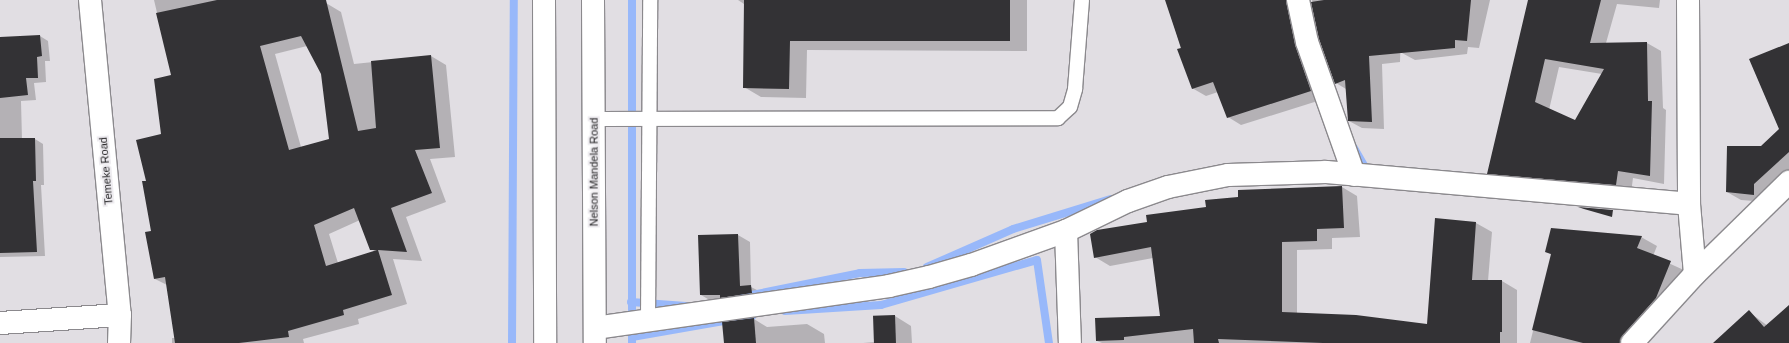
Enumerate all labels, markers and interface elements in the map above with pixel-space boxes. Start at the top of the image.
street label: Nelson Mandela Road [587,118,601,226]
street label: Temeke Road [96,137,116,205]

